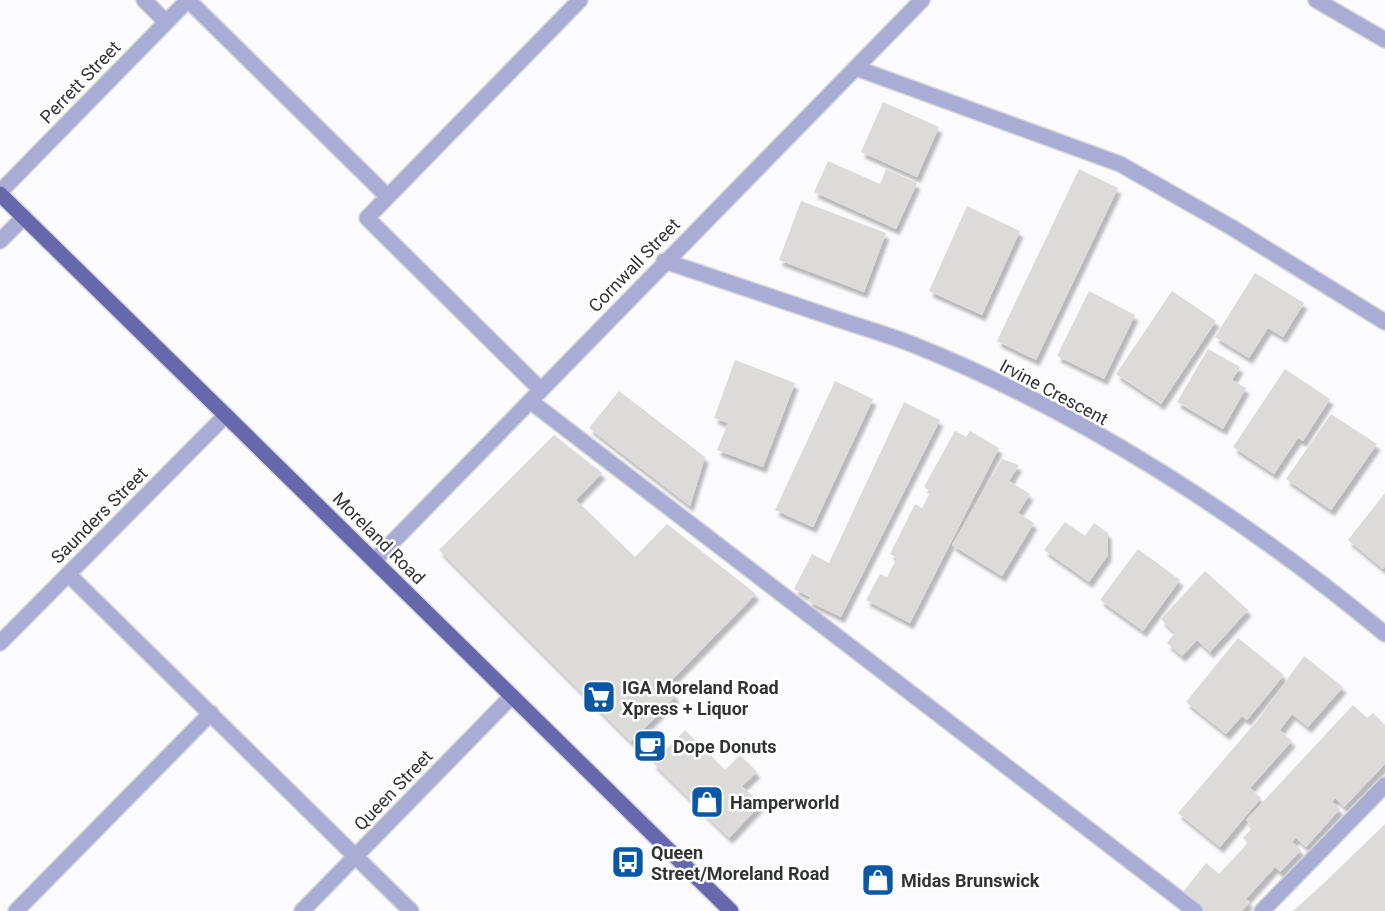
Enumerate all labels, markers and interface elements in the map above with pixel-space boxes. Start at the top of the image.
street label: Perrett Street [36,36,124,127]
street label: Cornwall Street [584,214,684,316]
street label: Irvine Crescent [996,355,1112,429]
street label: Saunders Street [47,462,152,567]
street label: Moreland Road [329,488,429,588]
place label: IGA Moreland Road Xpress + Liquor [622,677,779,719]
supermarket icon: IGA Moreland Road Xpress + Liquor [581,679,617,715]
cafe icon: Dope Donuts [632,728,668,764]
place label: Dope Donuts [673,736,777,757]
street label: Queen Street [350,745,437,834]
shop icon: Hamperworld [689,784,725,820]
place label: Hamperworld [730,792,839,813]
place label: Queen Street/Moreland Road [651,842,829,884]
bus stop icon: Queen Street/Moreland Road [610,844,646,880]
shop icon: Midas Brunswick [860,862,896,898]
place label: Midas Brunswick [901,870,1040,891]

